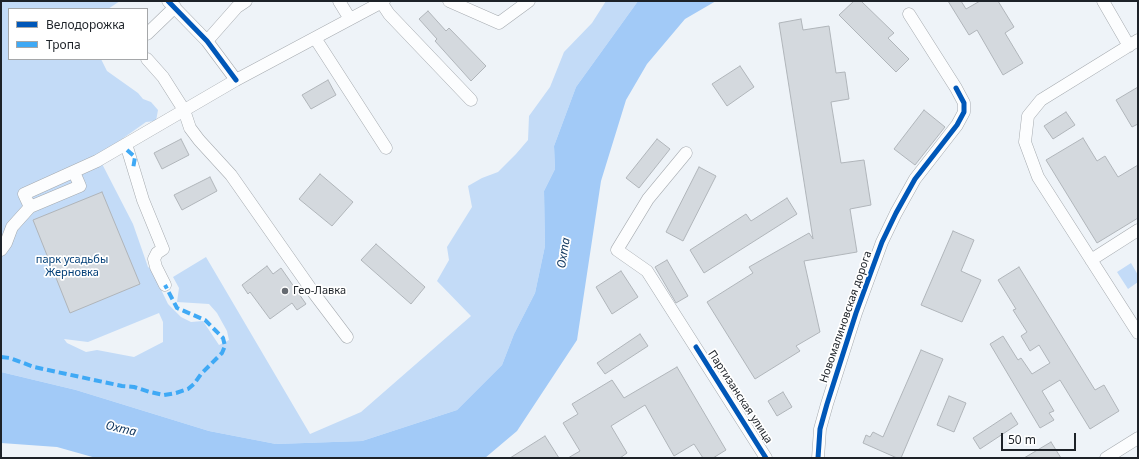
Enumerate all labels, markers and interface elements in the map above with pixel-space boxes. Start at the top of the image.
legend [8,8,148,60]
text: Велодорожка [46,16,125,33]
text: Тропа [46,36,81,53]
water label: Охта [554,237,574,269]
street label: Новомалиновская дорога [817,249,875,385]
park label: парк усадьбы Жерновка [36,253,108,279]
place label: Гео-Лавка [293,284,346,298]
marker: Гео-Лавка [280,286,290,296]
street label: Партизанская улица [705,348,775,446]
water label: Охта [104,418,138,440]
scale bar [1003,425,1078,451]
text: 50 m [1008,431,1036,448]

